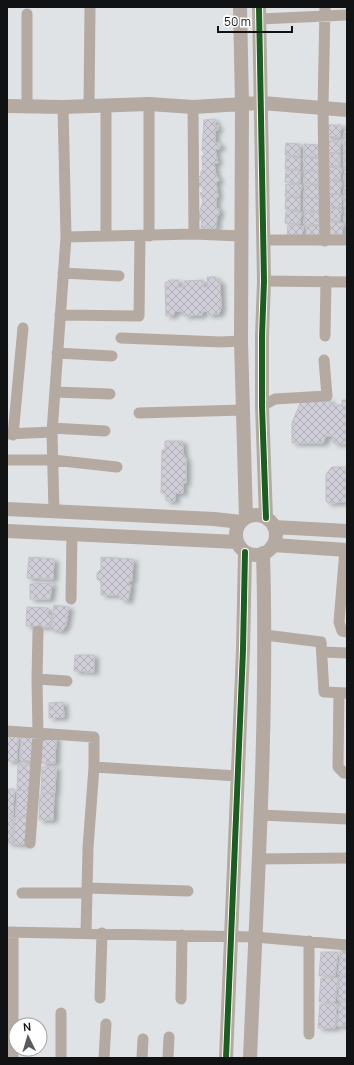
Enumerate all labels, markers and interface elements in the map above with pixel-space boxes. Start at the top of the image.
scale bar [218,8,292,34]
text: 50 m [224,13,251,30]
north arrow [8,1017,48,1057]
text: N [22,1019,32,1034]

